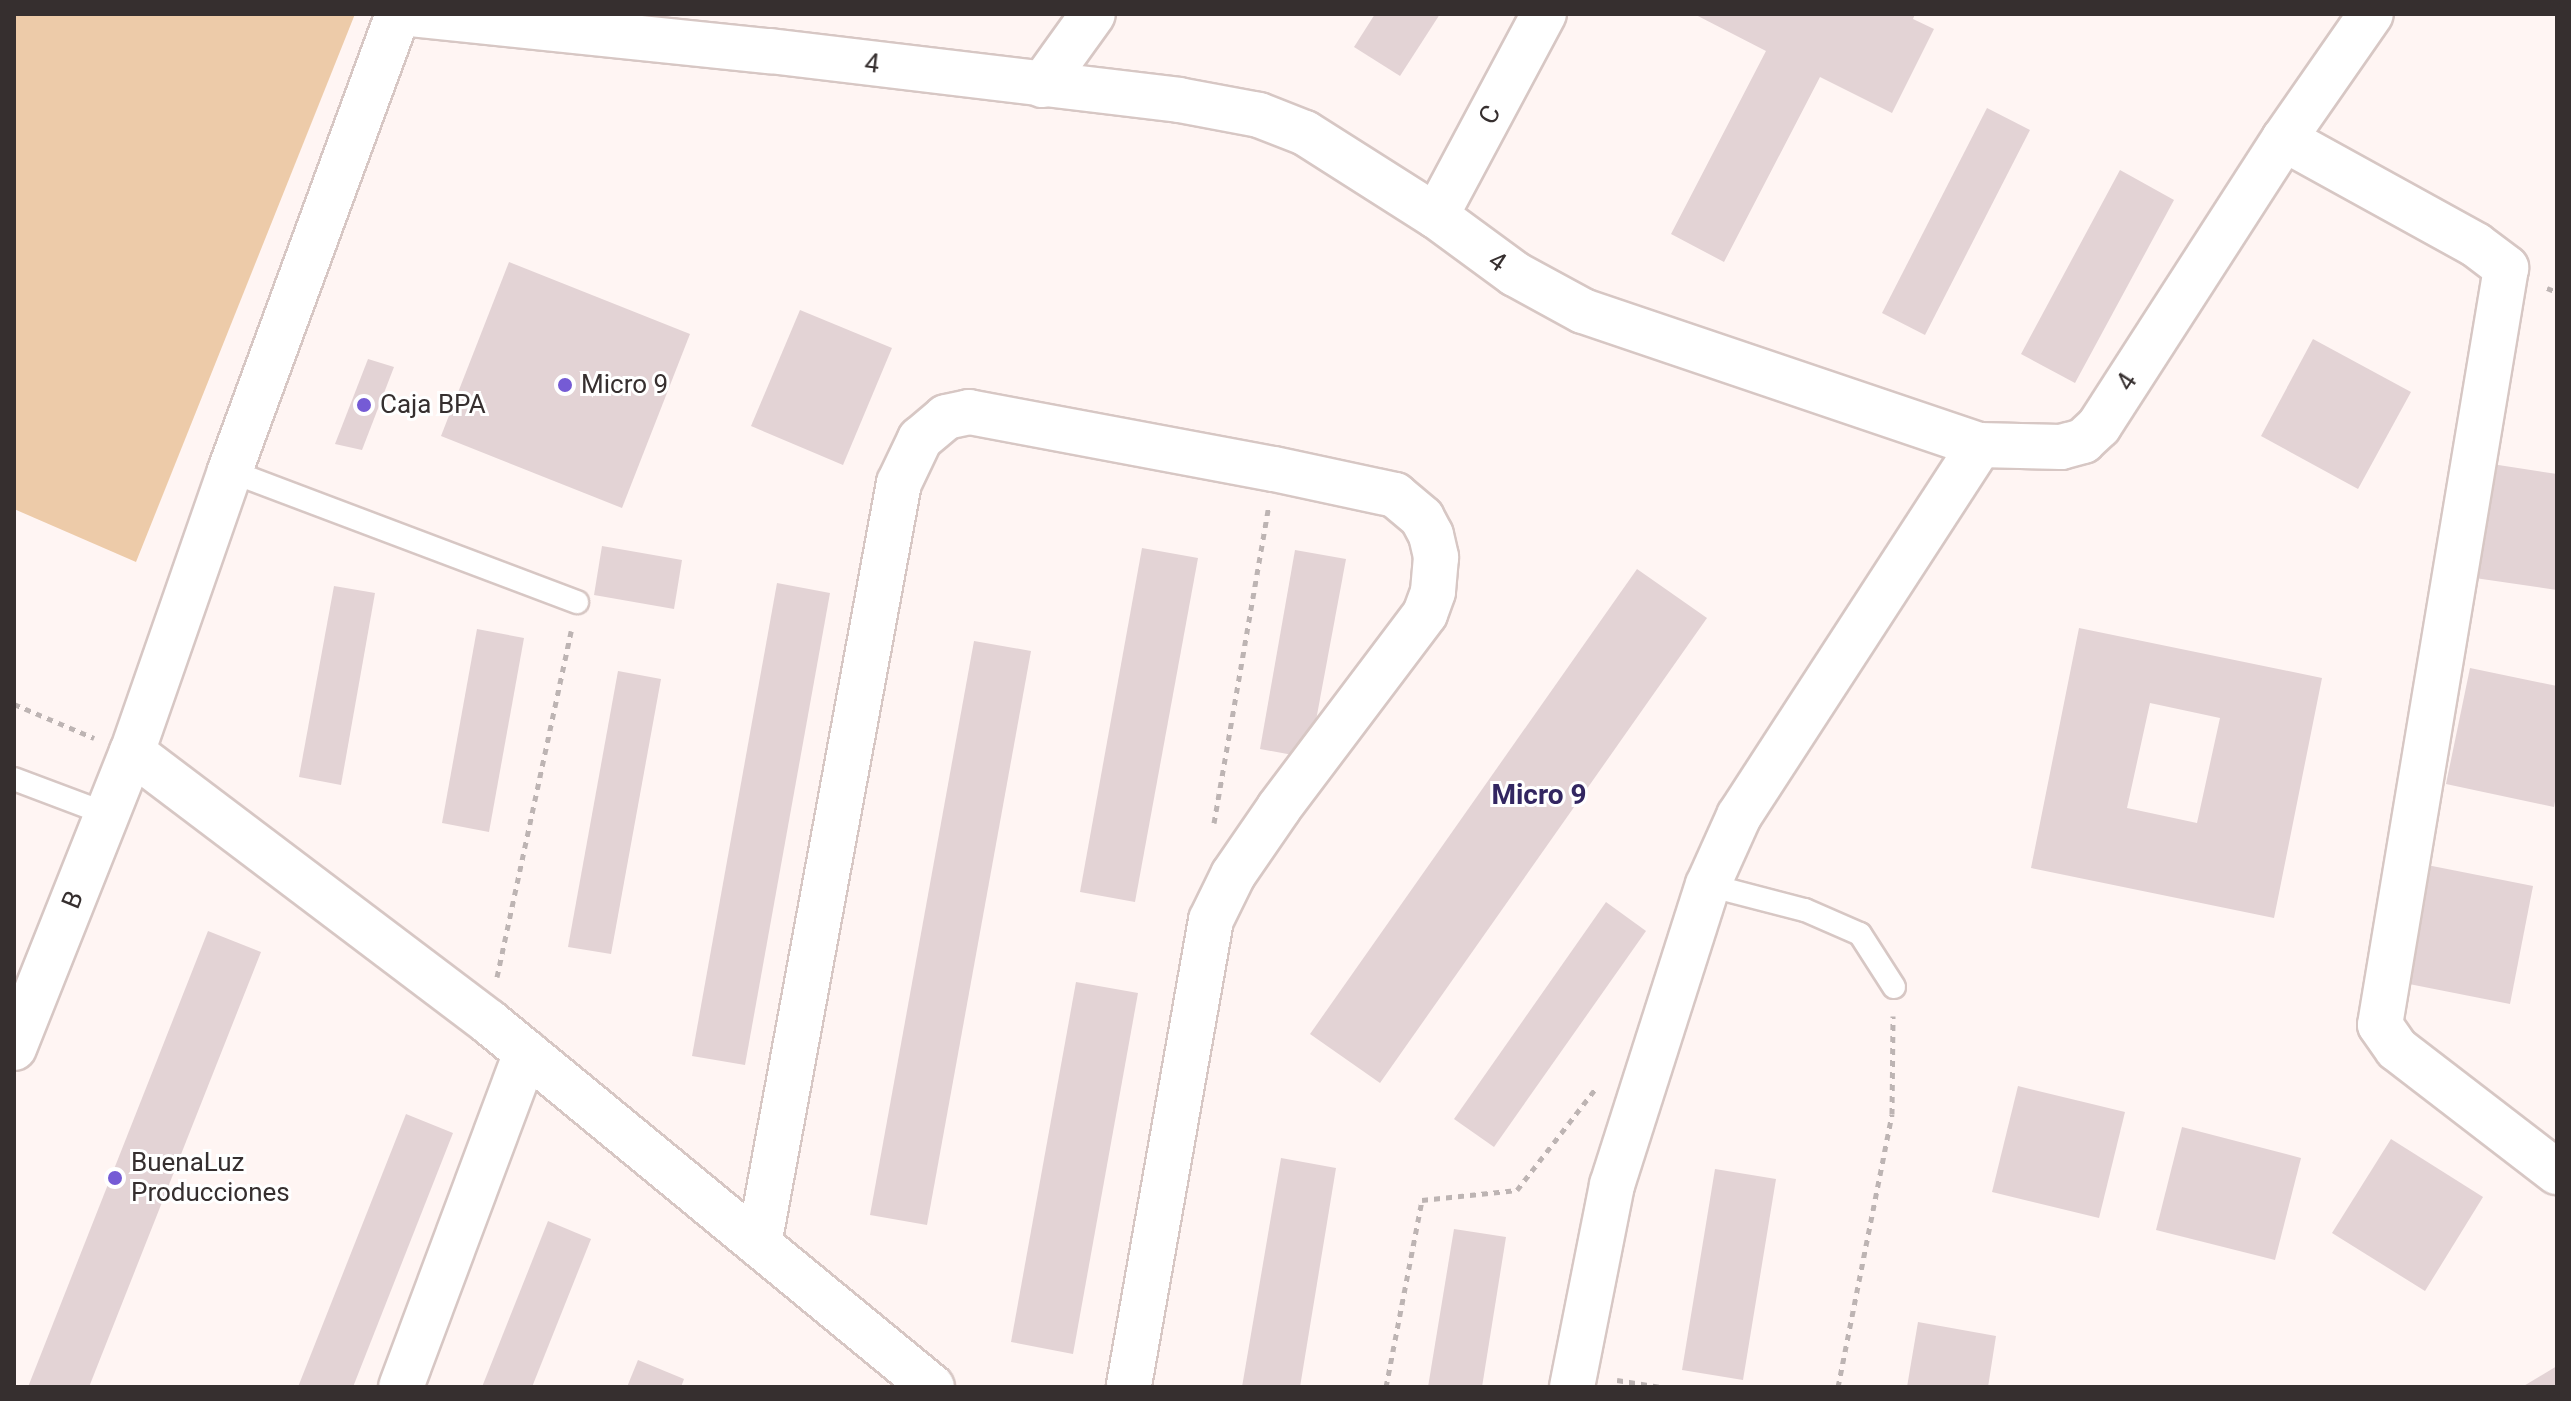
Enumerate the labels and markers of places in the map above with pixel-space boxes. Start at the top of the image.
place label: Micro 9 [581,369,668,401]
marker: Micro 9 [556,376,574,394]
place label: Caja BPA [380,389,486,421]
marker: Caja BPA [355,396,373,414]
place label: BuenaLuz Producciones [131,1147,290,1208]
marker: BuenaLuz Producciones [106,1169,124,1187]

